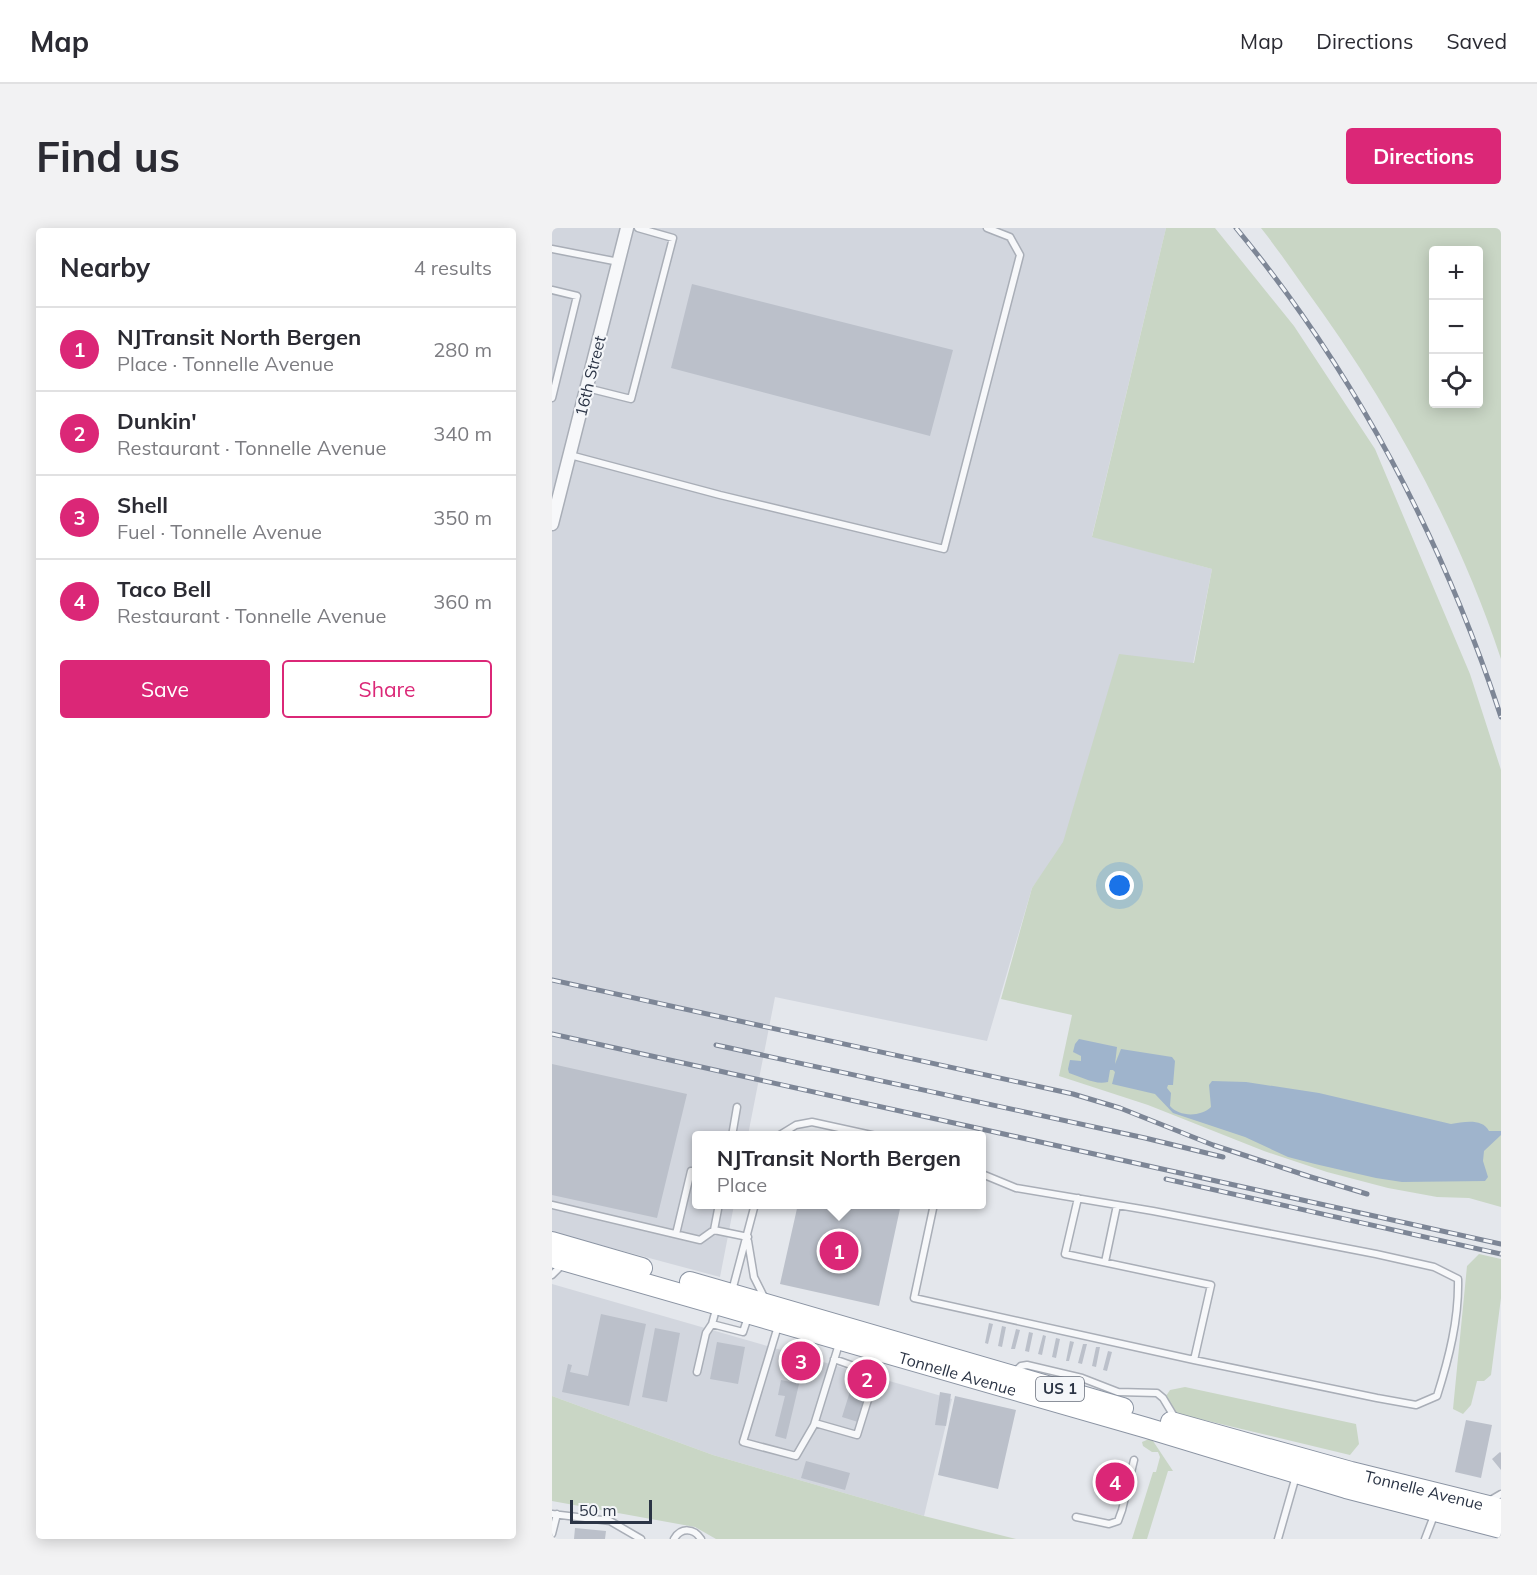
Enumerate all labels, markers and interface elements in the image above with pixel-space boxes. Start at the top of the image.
text: Map [30,24,89,59]
text: Map [1240,28,1283,54]
text: Directions [1316,28,1413,54]
text: Saved [1446,28,1507,54]
button: Directions [1346,128,1501,184]
text: Find us [36,130,180,183]
map controls [1429,246,1483,408]
button: + [1429,246,1483,300]
text: Nearby [60,251,150,284]
text: 4 results [414,255,492,280]
button: − [1429,300,1483,354]
text: NJTransit North Bergen [117,323,361,351]
street label: 16th Street [570,333,610,418]
text: 1 [74,337,86,362]
text: 280 m [433,337,492,362]
text: Place · Tonnelle Avenue [117,351,334,376]
button: locate [1429,354,1483,408]
text: Dunkin' [117,407,197,435]
text: 2 [74,421,86,446]
text: 340 m [433,421,492,446]
text: Restaurant · Tonnelle Avenue [117,435,386,460]
text: Shell [117,491,168,519]
text: 3 [74,505,86,530]
text: 350 m [433,505,492,530]
text: Fuel · Tonnelle Avenue [117,519,322,544]
text: Taco Bell [117,575,211,603]
text: 4 [74,589,86,614]
text: 360 m [433,589,492,614]
text: Restaurant · Tonnelle Avenue [117,603,386,628]
button: Save [60,660,270,718]
button: Share [282,660,492,718]
your location [1105,871,1134,900]
popup [692,1131,986,1209]
text: NJTransit North Bergen [717,1144,961,1172]
text: Place [717,1172,767,1197]
pin: 1 [820,1228,858,1274]
pin: 3 [782,1338,820,1384]
street label: Tonnelle Avenue [896,1347,1019,1400]
pin: 2 [848,1356,886,1402]
road number: US 1 [1036,1377,1084,1401]
pin: 4 [1096,1460,1134,1504]
street label: Tonnelle Avenue [1363,1466,1485,1514]
scale bar [570,1497,652,1524]
text: 50 m [579,1500,616,1520]

